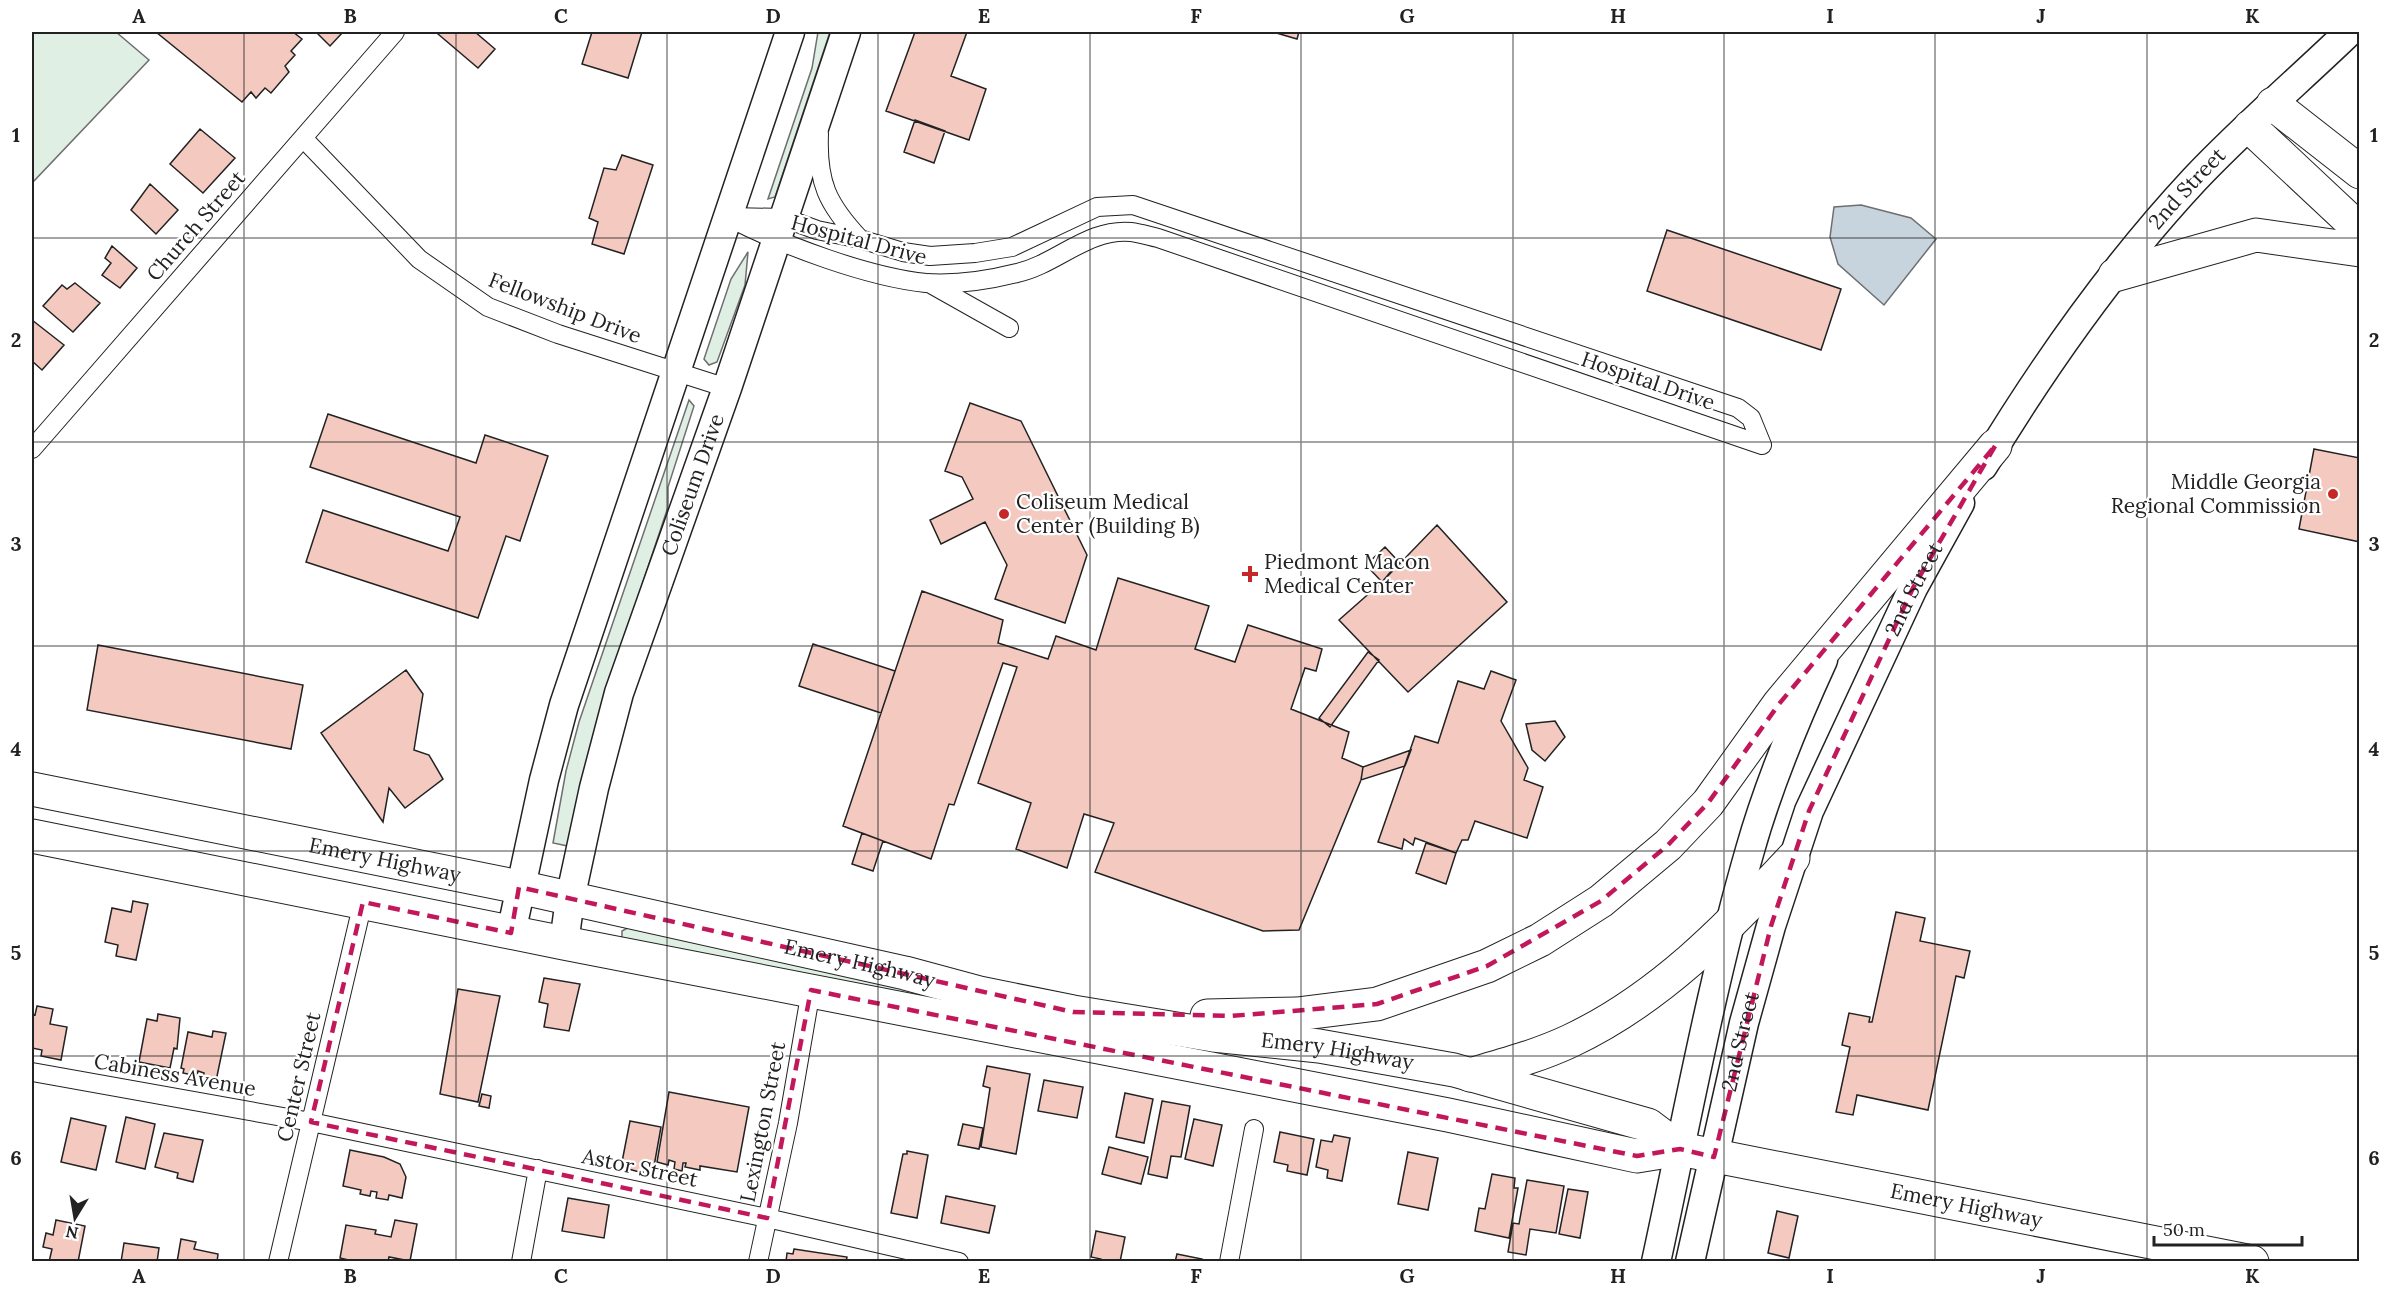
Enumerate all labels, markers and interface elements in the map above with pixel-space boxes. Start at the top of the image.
text: A [132,3,146,28]
text: B [343,3,357,28]
text: C [554,3,568,28]
text: D [765,3,781,28]
text: E [978,3,990,28]
text: F [1190,3,1202,28]
text: G [1399,3,1415,28]
text: H [1610,3,1626,28]
text: I [1826,3,1834,28]
text: J [2036,3,2046,28]
text: K [2245,3,2260,28]
text: 1 [12,122,20,147]
text: 1 [2370,122,2378,147]
street label: 2nd Street [2142,141,2232,235]
street label: Church Street [140,164,251,286]
street label: Hospital Drive [788,208,930,271]
street label: Fellowship Drive [485,266,645,349]
text: 2 [11,327,21,352]
text: 2 [2369,327,2379,352]
street label: Hospital Drive [1578,345,1718,416]
street label: Coliseum Drive [655,410,730,560]
place label: Middle Georgia Regional Commission [2111,468,2321,519]
marker: Middle Georgia Regional Commission [2326,487,2340,501]
place label: Coliseum Medical Center (Building B) [1016,488,1200,539]
marker: Coliseum Medical Center (Building B) [997,507,1011,521]
text: 3 [10,531,22,556]
text: 3 [2368,531,2380,556]
street label: 2nd Street [1878,537,1949,640]
place label: Piedmont Macon Medical Center [1264,548,1430,599]
marker: Piedmont Macon Medical Center [1241,565,1259,583]
text: 4 [11,736,22,761]
text: 4 [2369,736,2380,761]
street label: Emery Highway [307,831,463,888]
street label: Emery Highway [782,932,939,994]
text: 5 [11,940,22,965]
text: 5 [2369,940,2380,965]
street label: 2nd Street [1715,988,1765,1094]
street label: Center Street [270,1009,327,1144]
street label: Emery Highway [1260,1026,1416,1076]
street label: Lexington Street [734,1038,791,1204]
street label: Cabiness Avenue [92,1047,258,1102]
street label: Astor Street [579,1142,701,1193]
text: 6 [10,1145,22,1170]
text: 6 [2368,1145,2380,1170]
street label: Emery Highway [1888,1177,2045,1233]
north arrow [45,1188,105,1248]
scale bar [2154,1209,2302,1247]
text: 50 m [2163,1218,2205,1241]
text: N [64,1222,80,1244]
text: A [132,1263,146,1288]
text: B [343,1263,357,1288]
text: C [554,1263,568,1288]
text: D [765,1263,781,1288]
text: E [978,1263,990,1288]
text: F [1190,1263,1202,1288]
text: G [1399,1263,1415,1288]
text: H [1610,1263,1626,1288]
text: I [1826,1263,1834,1288]
text: J [2036,1263,2046,1288]
text: K [2245,1263,2260,1288]

